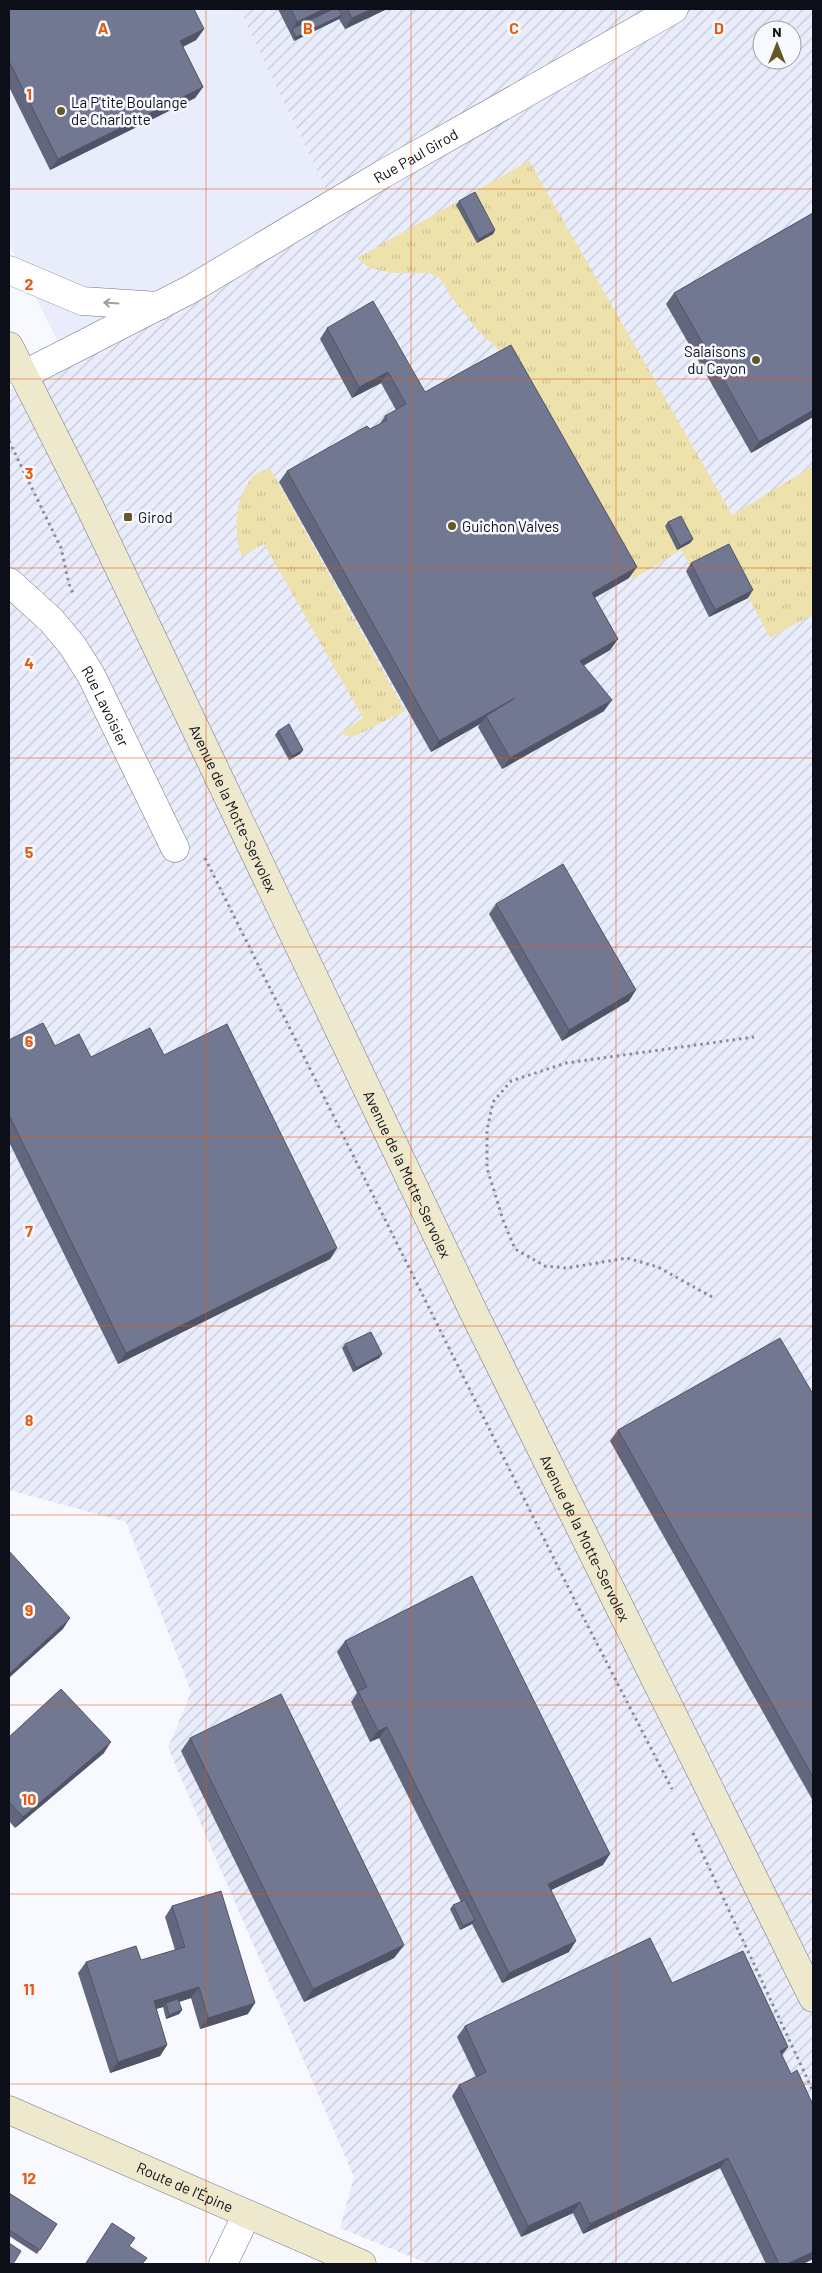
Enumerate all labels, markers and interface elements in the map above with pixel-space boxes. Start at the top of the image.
text: A [98,18,109,37]
text: B [303,18,313,37]
text: C [509,18,519,37]
text: D [714,18,724,37]
north arrow [752,20,802,70]
text: N [772,23,782,40]
text: 1 [26,84,32,103]
place label: La P'tite Boulange de Charlotte [71,93,187,128]
marker: La P'tite Boulange de Charlotte [55,105,67,117]
street label: Rue Paul Girod [370,124,461,187]
text: 2 [25,274,34,293]
one-way arrow [104,299,120,308]
place label: Salaisons du Cayon [684,342,746,377]
marker: Salaisons du Cayon [750,354,762,366]
text: 3 [25,463,33,482]
place label: Girod [138,508,173,526]
marker: Girod [122,511,134,523]
place label: Guichon Valves [462,517,559,535]
marker: Guichon Valves [446,520,458,532]
text: 4 [24,653,34,672]
street label: Rue Lavoisier [78,662,133,750]
street label: Avenue de la Motte-Servolex [186,722,281,895]
text: 5 [25,842,34,861]
text: 6 [25,1031,34,1050]
street label: Avenue de la Motte-Servolex [360,1087,455,1261]
text: 7 [25,1221,33,1240]
text: 8 [25,1410,34,1429]
street label: Avenue de la Motte-Servolex [537,1452,634,1624]
text: 9 [25,1600,33,1619]
text: 10 [22,1789,36,1808]
text: 11 [23,1979,35,1998]
street label: Route de l'Épine [134,2158,236,2216]
text: 12 [22,2168,36,2187]

